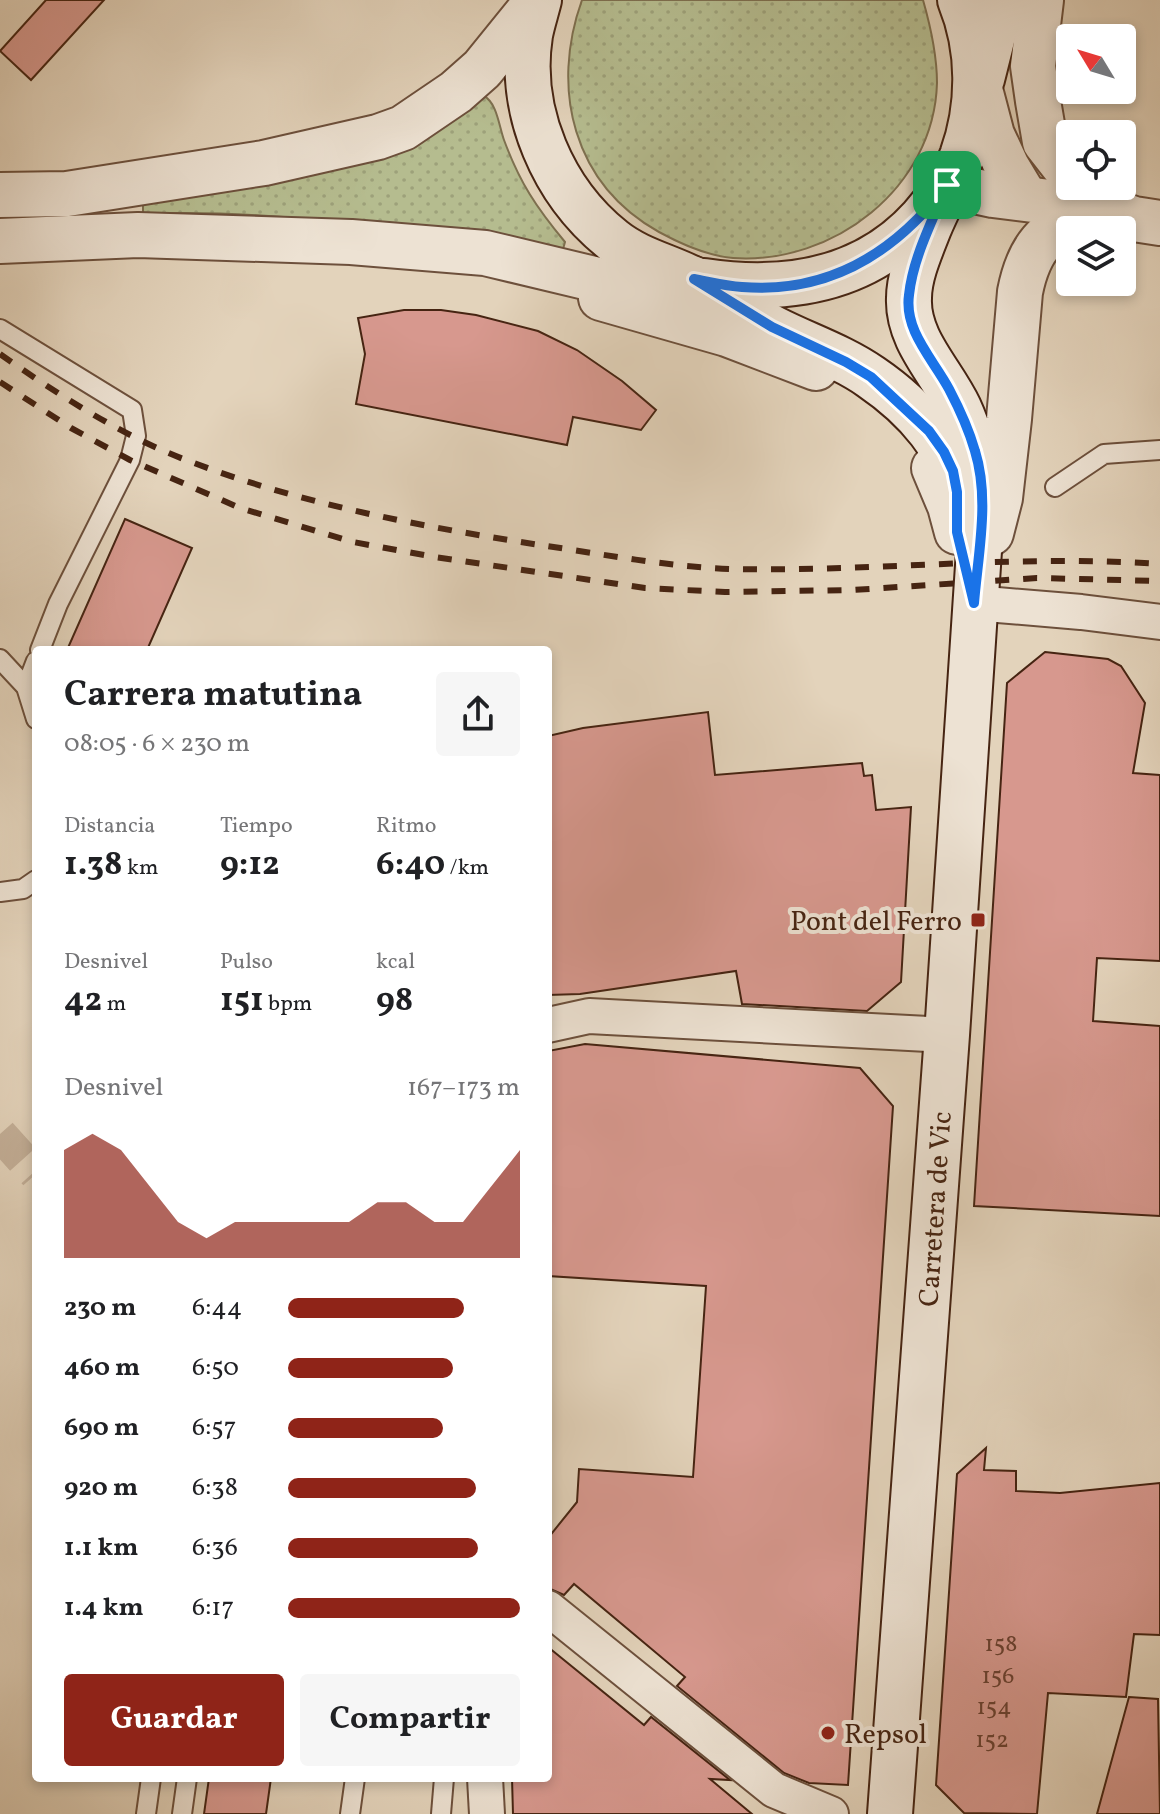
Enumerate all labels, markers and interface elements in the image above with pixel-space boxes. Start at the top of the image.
north arrow [1056,24,1136,104]
map controls [1056,24,1136,296]
button: locate [1056,120,1136,200]
pin [913,151,981,219]
icon: arrive [925,163,969,207]
button: layers [1056,216,1136,296]
text: Carrera matutina [64,671,363,721]
button: share [436,672,520,756]
text: 08:05 · 6 × 230 m [64,726,250,762]
text: Distancia [64,811,155,842]
text: Tiempo [220,811,293,842]
text: Ritmo [376,811,437,842]
text: 1.38 [64,842,123,889]
text: 9:12 [220,842,280,889]
text: 6:40 [376,842,445,889]
text: km [123,853,158,884]
text: /km [445,853,489,884]
place label: Pont del Ferro [790,903,962,942]
marker: Pont del Ferro [969,911,987,929]
text: Desnivel [64,947,148,978]
text: Pulso [220,947,273,978]
text: kcal [376,947,415,978]
text: 42 [64,978,102,1025]
text: 151 [220,978,264,1025]
text: 98 [376,978,413,1025]
text: m [102,989,126,1020]
text: bpm [264,989,312,1020]
text: Desnivel [64,1070,163,1106]
text: 167–173 m [407,1070,520,1106]
street label: Carretera de Vic [910,1110,963,1308]
text: 230 m [64,1290,136,1326]
text: 6:44 [192,1290,242,1326]
text: 460 m [64,1350,140,1386]
text: 6:50 [192,1350,239,1386]
text: 690 m [64,1410,139,1446]
text: 6:57 [192,1410,236,1446]
text: 920 m [64,1470,138,1506]
text: 6:38 [192,1470,238,1506]
text: 1.1 km [64,1530,138,1566]
text: 6:36 [192,1530,238,1566]
text: 1.4 km [64,1590,144,1626]
text: 6:17 [192,1590,234,1626]
house number: 158 [984,1628,1018,1662]
house number: 156 [982,1660,1015,1694]
button: Guardar [64,1674,284,1766]
button: Compartir [300,1674,520,1766]
house number: 154 [976,1691,1012,1725]
place label: Repsol [844,1716,927,1755]
marker: Repsol [819,1724,837,1742]
house number: 152 [975,1724,1009,1758]

